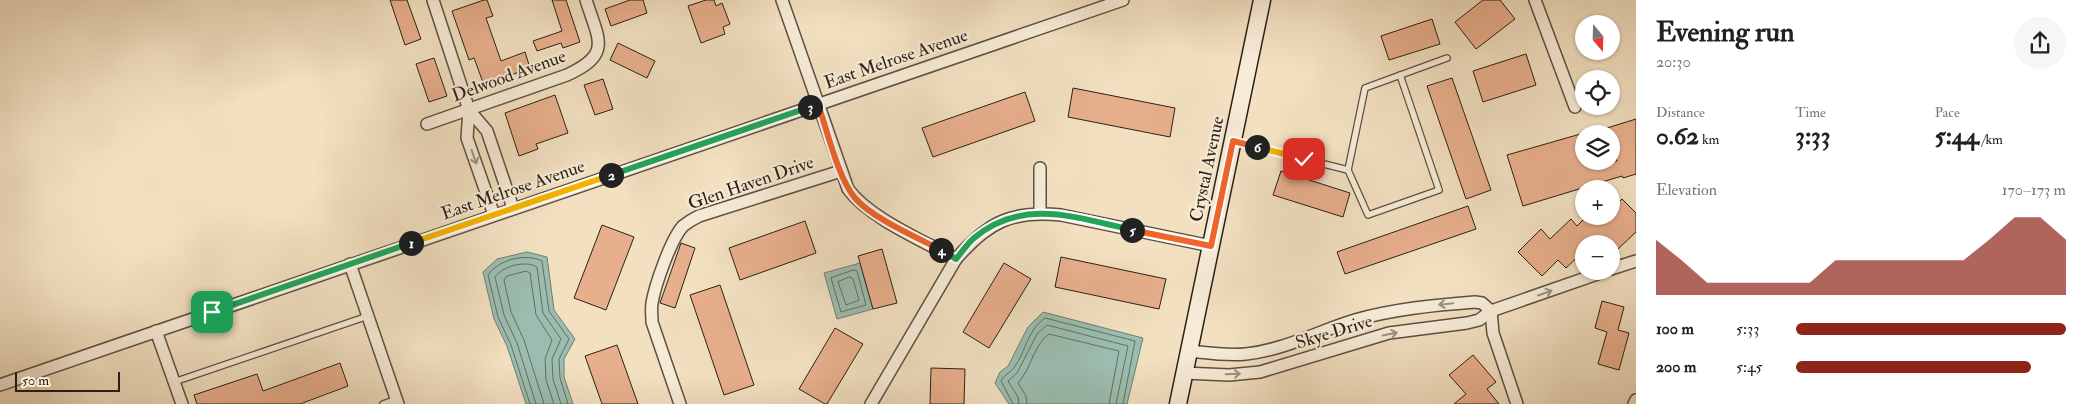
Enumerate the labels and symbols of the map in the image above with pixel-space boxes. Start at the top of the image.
north arrow [1575,15,1620,60]
street label: East Melrose Avenue [821,24,971,94]
street label: Delwood Avenue [449,45,570,107]
pin: 3 [798,94,822,120]
street label: Crystal Avenue [1185,114,1230,224]
pin: 6 [1244,134,1270,160]
pin [1283,138,1325,180]
one-way arrow [470,149,479,165]
street label: Glen Haven Drive [685,151,817,215]
street label: East Melrose Avenue [438,155,588,225]
pin: 2 [598,162,624,188]
pin: 5 [1120,218,1144,242]
pin: 1 [398,230,424,256]
pin: 4 [928,238,954,262]
one-way arrow [1537,287,1553,297]
pin [191,291,233,333]
one-way arrow [1438,299,1454,309]
street label: Skye Drive [1293,309,1376,355]
one-way arrow [1381,328,1397,338]
scale bar [15,369,120,392]
one-way arrow [1225,370,1241,379]

